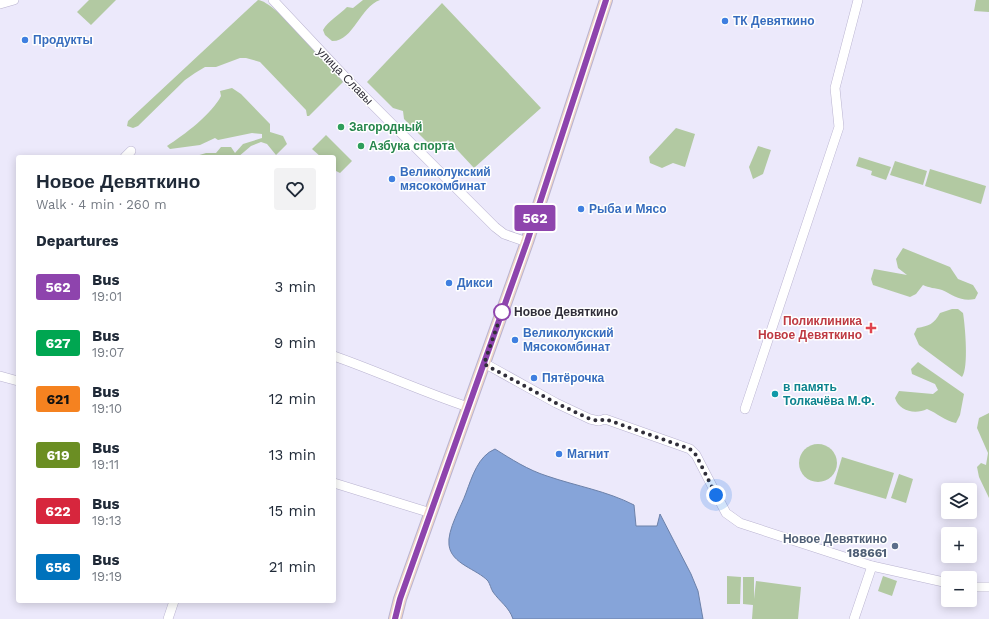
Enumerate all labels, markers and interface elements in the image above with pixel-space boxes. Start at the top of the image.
place label: ТК Девяткино [733,14,815,28]
marker: ТК Девяткино [720,16,730,26]
place label: Продукты [33,33,93,47]
marker: Продукты [20,35,30,45]
street label: улица Славы [314,44,376,108]
place label: Загородный [349,120,422,134]
marker: Загородный [336,122,346,132]
place label: Азбука спорта [369,139,455,153]
marker: Азбука спорта [356,141,366,151]
place label: Великолукский мясокомбинат [400,165,491,193]
button: heart [274,168,316,210]
text: Новое Девяткино [36,170,200,193]
marker: Великолукский мясокомбинат [387,174,397,184]
text: Walk · 4 min · 260 m [36,197,167,212]
place label: Рыба и Мясо [589,202,667,216]
marker: Рыба и Мясо [576,204,586,214]
line badge: 562 [512,205,558,231]
text: 562 [522,210,548,226]
text: Departures [36,232,119,250]
text: Bus [92,271,120,289]
place label: Дикси [457,276,493,290]
text: 3 min [275,278,316,296]
marker: Дикси [444,278,454,288]
text: 562 [45,279,71,295]
text: 19:01 [92,289,122,304]
marker: Новое Девяткино [493,303,511,321]
place label: Новое Девяткино [514,305,618,319]
place label: Поликлиника Новое Девяткино [758,314,862,342]
marker: Поликлиника Новое Девяткино [865,322,877,334]
place label: Великолукский Мясокомбинат [523,326,614,354]
text: Bus [92,327,120,345]
text: 9 min [274,334,316,352]
text: 627 [45,335,71,351]
marker: Великолукский Мясокомбинат [510,335,520,345]
text: 19:07 [92,345,124,360]
place label: Пятёрочка [542,371,605,385]
marker: Пятёрочка [529,373,539,383]
place label: в память Толкачёва М.Ф. [783,380,875,408]
text: Bus [92,383,120,401]
marker: в память Толкачёва М.Ф. [770,389,780,399]
text: 12 min [269,390,316,408]
text: 621 [46,391,70,407]
text: 19:10 [92,401,122,416]
text: Bus [92,439,120,457]
text: 13 min [269,446,316,464]
text: 619 [46,447,70,463]
place label: Магнит [567,447,609,461]
marker: Магнит [554,449,564,459]
text: 19:11 [92,457,119,472]
map controls [941,483,977,607]
button: layers [941,483,977,519]
your location [706,485,726,505]
text: Bus [92,495,120,513]
text: 15 min [269,502,316,520]
text: 622 [45,503,71,519]
text: 19:13 [92,513,122,528]
button: + [941,527,977,563]
place label: Новое Девяткино 188661 [783,532,887,560]
marker: Новое Девяткино 188661 [890,541,900,551]
text: Bus [92,551,120,569]
text: 21 min [269,558,316,576]
text: 656 [45,559,71,575]
text: 19:19 [92,569,122,584]
button: − [941,571,977,607]

